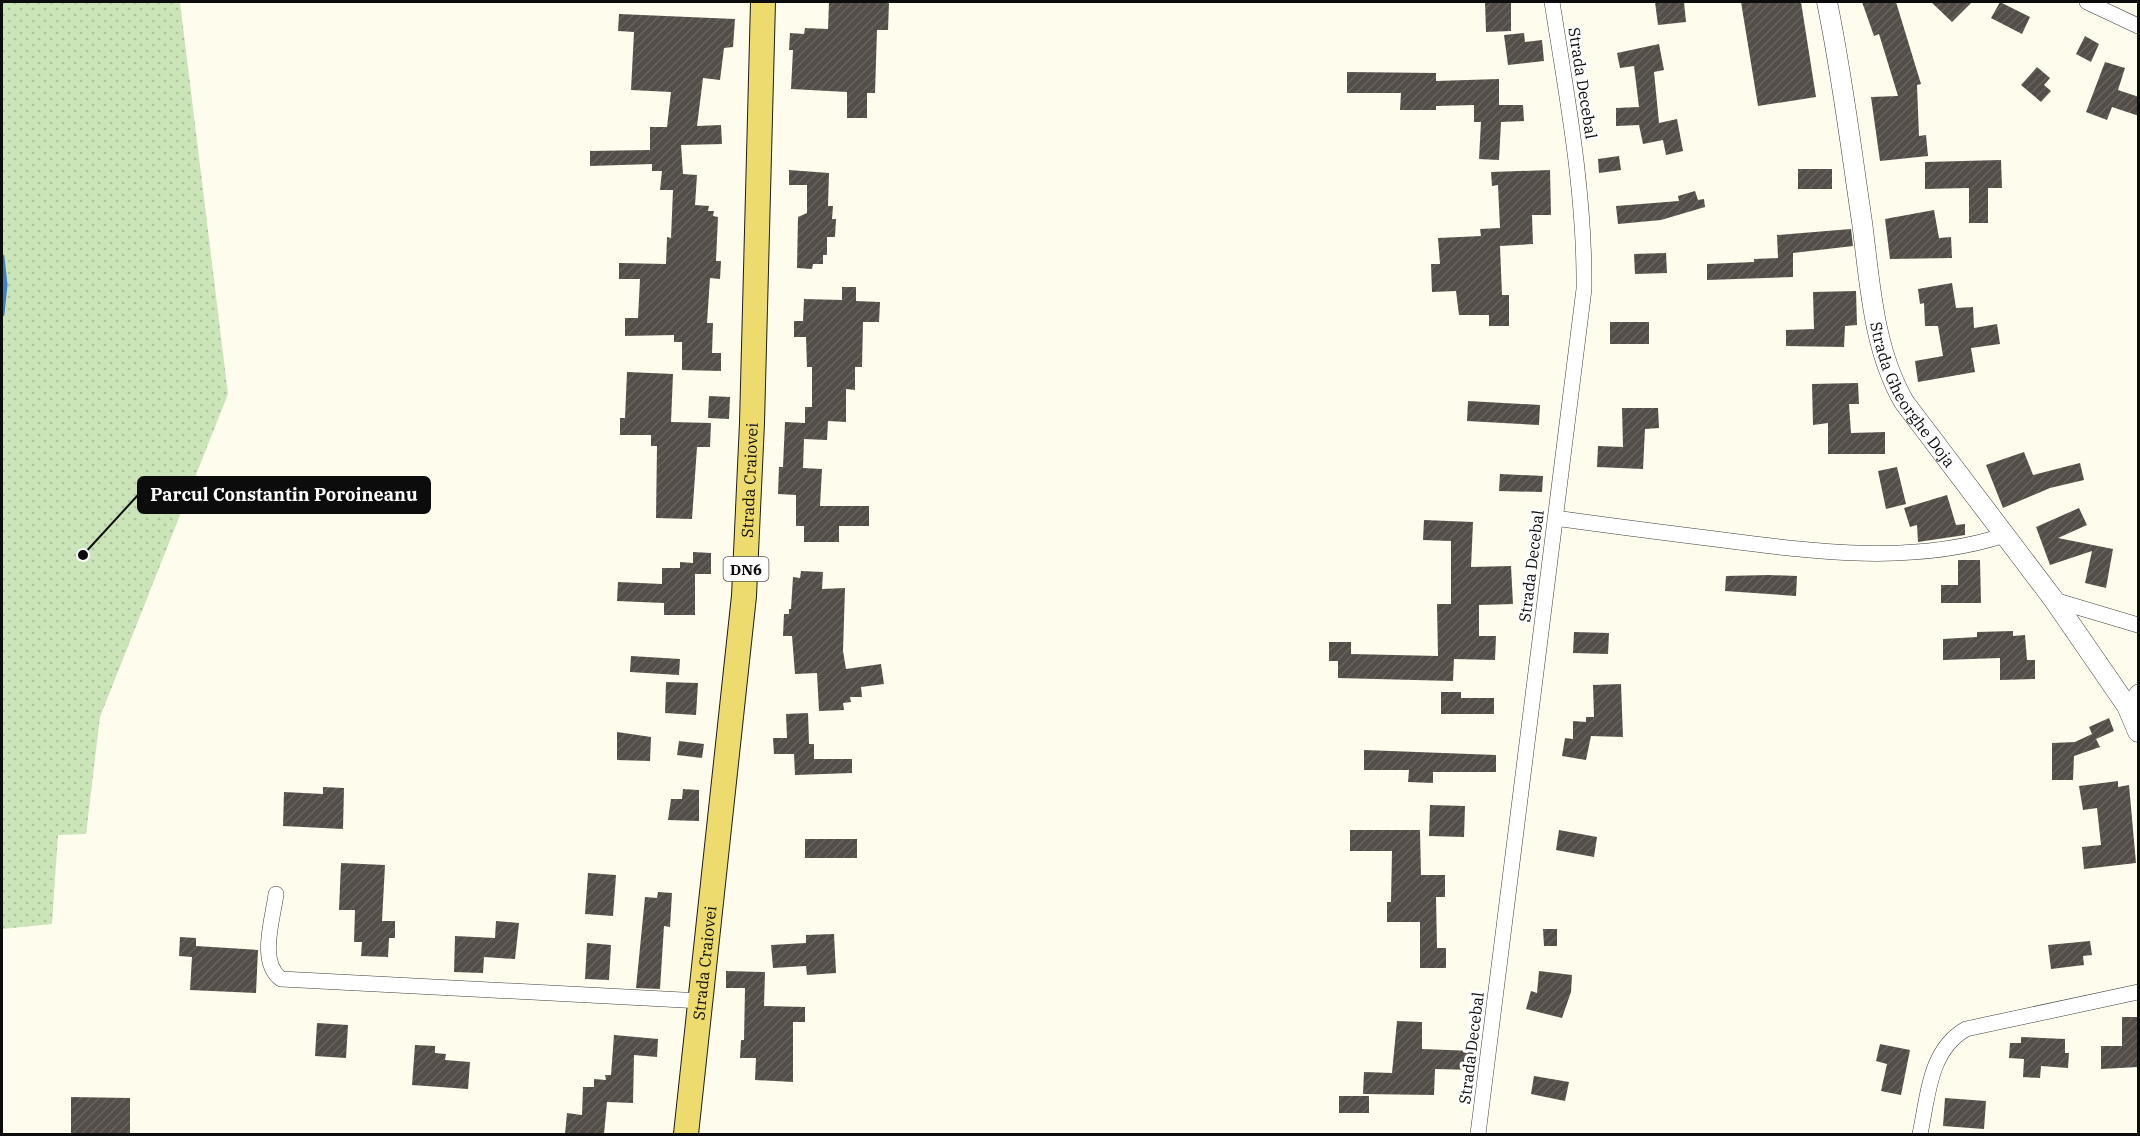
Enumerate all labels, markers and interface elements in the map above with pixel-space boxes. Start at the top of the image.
street label: Strada Decebal [1564,26,1602,140]
street label: Strada Gheorghe Doja [1866,320,1960,471]
street label: Strada Craiovei [737,422,762,538]
callout: Parcul Constantin Poroineanu [138,477,430,513]
text: Parcul Constantin Poroineanu [150,483,418,506]
street label: Strada Decebal [1514,509,1548,623]
road number: DN6 [724,557,768,581]
street label: Strada Craiovei [688,905,721,1021]
street label: Strada Decebal [1454,991,1488,1105]

